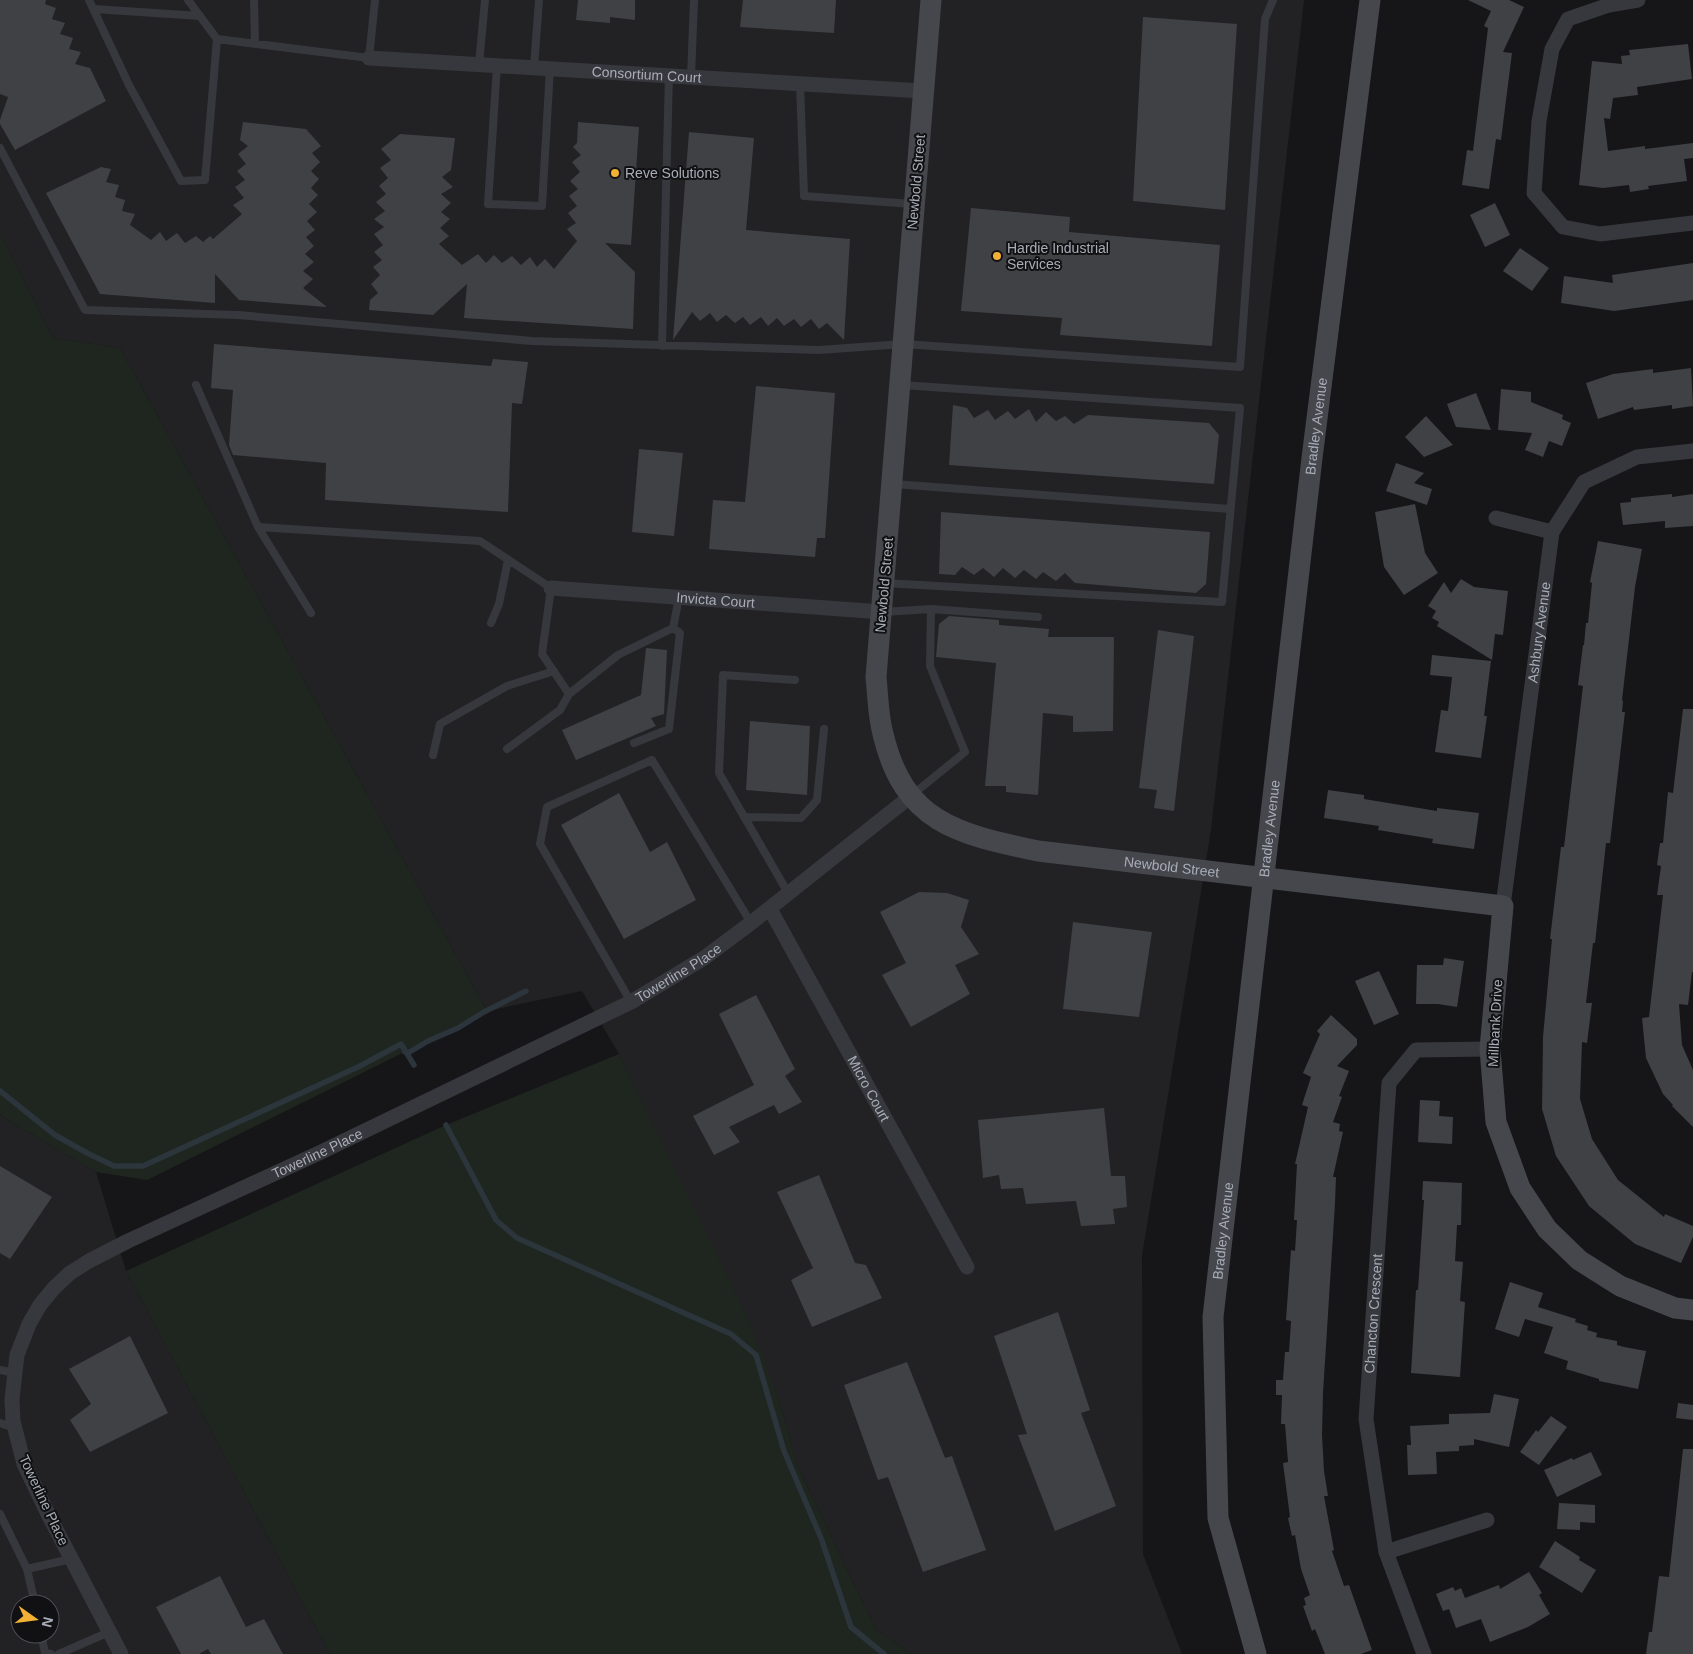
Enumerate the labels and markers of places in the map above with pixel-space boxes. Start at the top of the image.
place label: Reve Solutions [625,165,719,181]
marker: Reve Solutions [609,167,621,179]
place label: Hardie Industrial Services [1007,240,1109,272]
marker: Hardie Industrial Services [991,250,1003,262]

